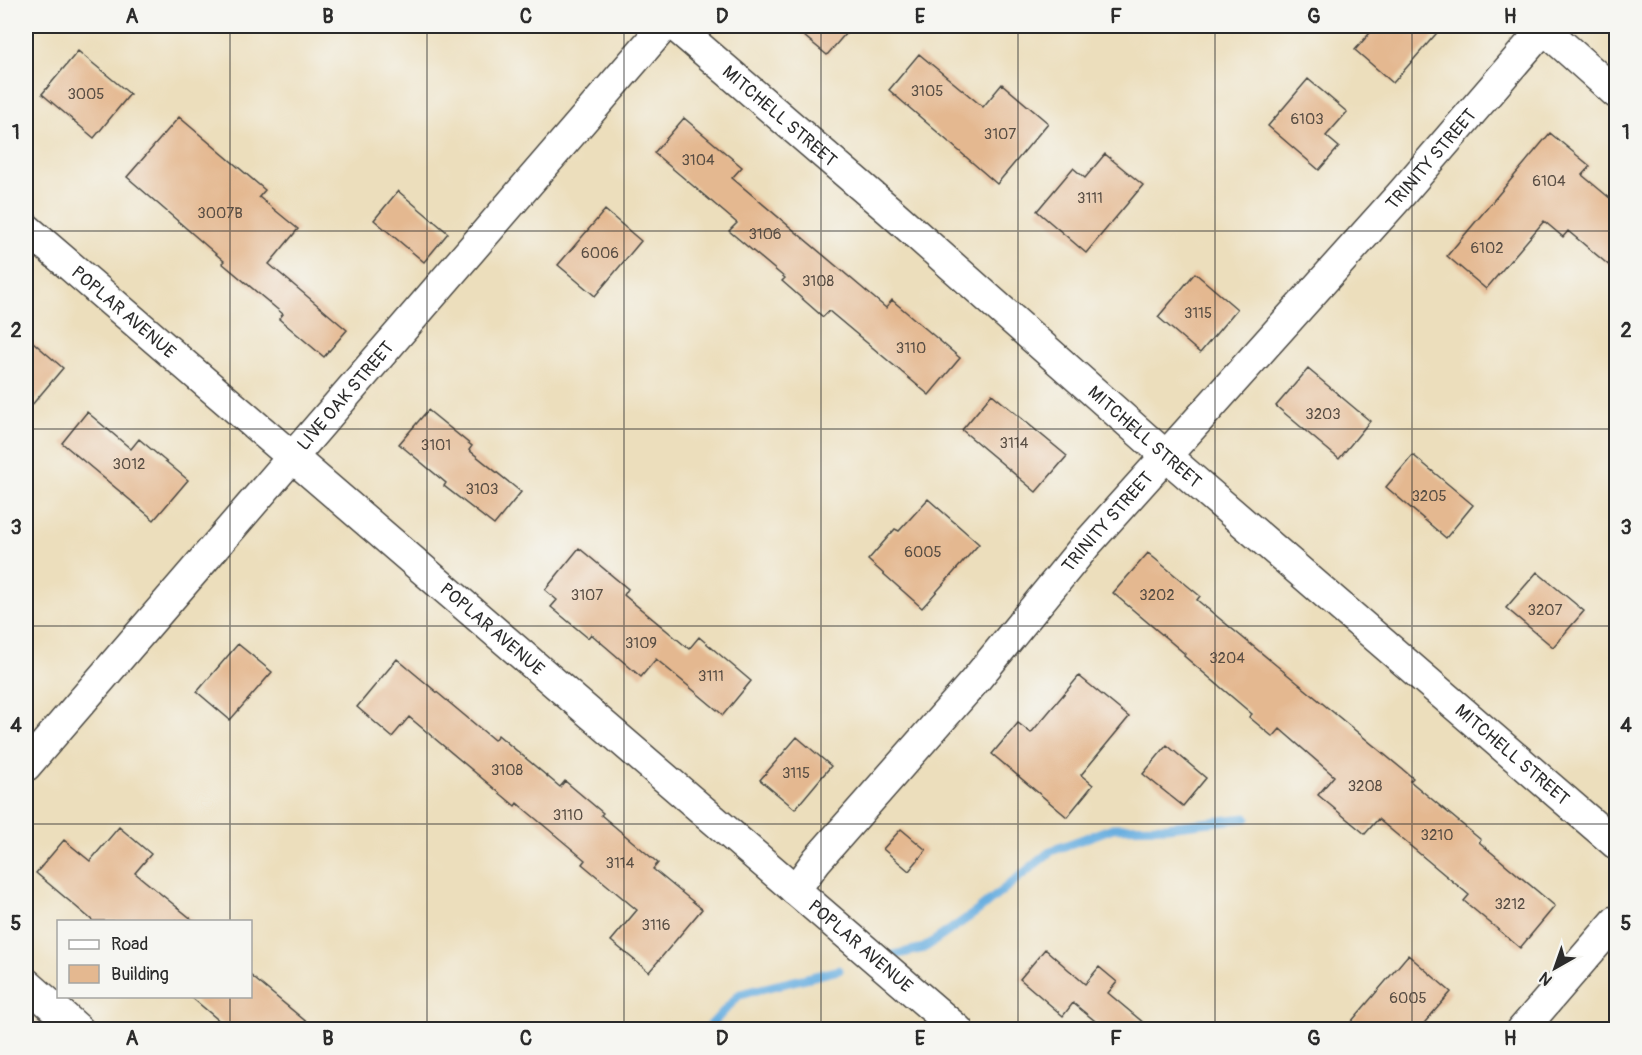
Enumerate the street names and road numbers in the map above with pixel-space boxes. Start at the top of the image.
street label: MITCHELL STREET [717,61,841,172]
street label: TRINITY STREET [1381,104,1482,215]
street label: POPLAR AVENUE [66,261,181,364]
street label: LIVE OAK STREET [292,337,399,455]
street label: MITCHELL STREET [1083,381,1206,493]
street label: TRINITY STREET [1057,467,1158,577]
street label: POPLAR AVENUE [435,578,549,681]
street label: MITCHELL STREET [1450,699,1574,811]
street label: POPLAR AVENUE [803,895,917,998]

